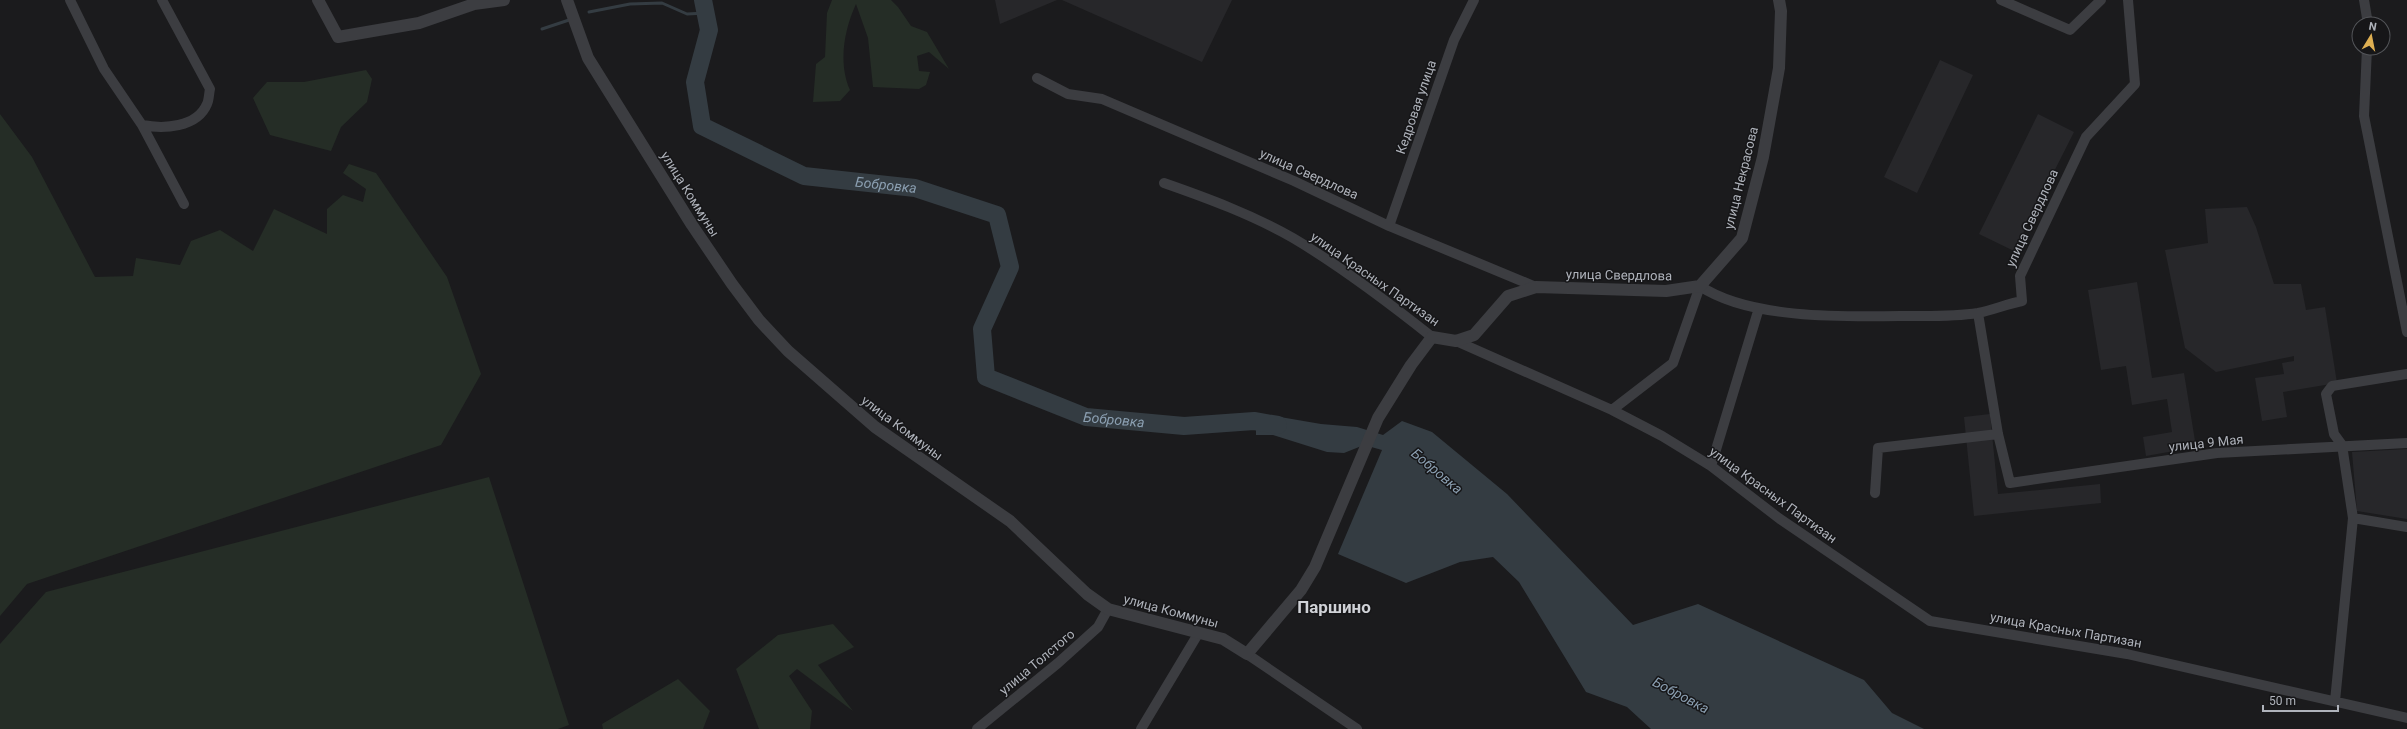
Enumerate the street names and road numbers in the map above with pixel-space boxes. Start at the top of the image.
street label: Кедровая улица [1393,58,1439,156]
street label: улица Некрасова [1721,125,1761,231]
street label: улица Свердлова [1257,146,1361,202]
street label: улица Коммуны [658,149,722,239]
street label: улица Свердлова [2003,167,2061,269]
street label: улица Красных Партизан [1308,229,1442,329]
street label: улица Свердлова [1566,267,1672,283]
street label: улица Коммуны [859,393,945,463]
street label: улица 9 Мая [2168,432,2244,454]
street label: улица Красных Партизан [1706,444,1840,546]
street label: улица Коммуны [1122,591,1220,631]
street label: улица Красных Партизан [1989,609,2143,651]
street label: улица Толстого [996,626,1078,698]

